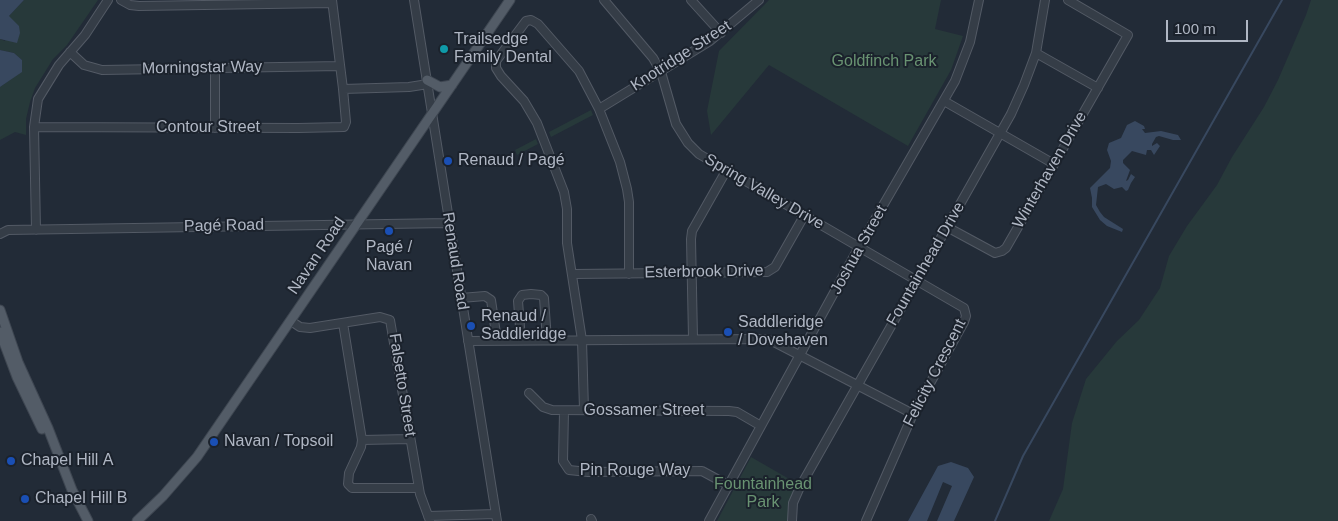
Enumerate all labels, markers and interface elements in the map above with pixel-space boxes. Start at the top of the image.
scale bar [1168,10,1250,42]
street label: Knotridge Street [627,16,735,96]
text: 100 m [1174,20,1216,37]
place label: Trailsedge Family Dental [454,30,552,68]
marker: Trailsedge Family Dental [438,43,450,55]
park label: Goldfinch Park [832,52,936,72]
street label: Morningstar Way [142,57,262,79]
street label: Winterhaven Drive [1009,108,1091,232]
street label: Contour Street [156,118,260,138]
street label: Spring Valley Drive [701,150,827,234]
place label: Renaud / Pagé [458,151,565,171]
marker: Renaud / Pagé [442,155,454,167]
street label: Fountainhead Drive [883,199,969,329]
street label: Joshua Street [827,202,891,298]
street label: Renaud Road [438,211,472,311]
street label: Navan Road [284,214,350,298]
street label: Pagé Road [184,216,264,236]
marker: Pagé / Navan [383,225,395,237]
place label: Pagé / Navan [366,238,412,276]
street label: Esterbrook Drive [644,261,764,283]
place label: Renaud / Saddleridge [481,307,566,345]
place label: Saddleridge / Dovehaven [738,313,828,351]
street label: Felicity Crescent [900,316,970,430]
marker: Renaud / Saddleridge [465,320,477,332]
marker: Saddleridge / Dovehaven [722,326,734,338]
street label: Falsetto Street [384,332,420,438]
street label: Gossamer Street [584,401,704,421]
place label: Navan / Topsoil [224,432,333,452]
marker: Navan / Topsoil [208,436,220,448]
place label: Chapel Hill A [21,451,113,471]
marker: Chapel Hill A [5,455,17,467]
street label: Pin Rouge Way [580,461,690,481]
park label: Fountainhead Park [714,475,812,513]
place label: Chapel Hill B [35,489,127,509]
marker: Chapel Hill B [19,493,31,505]

